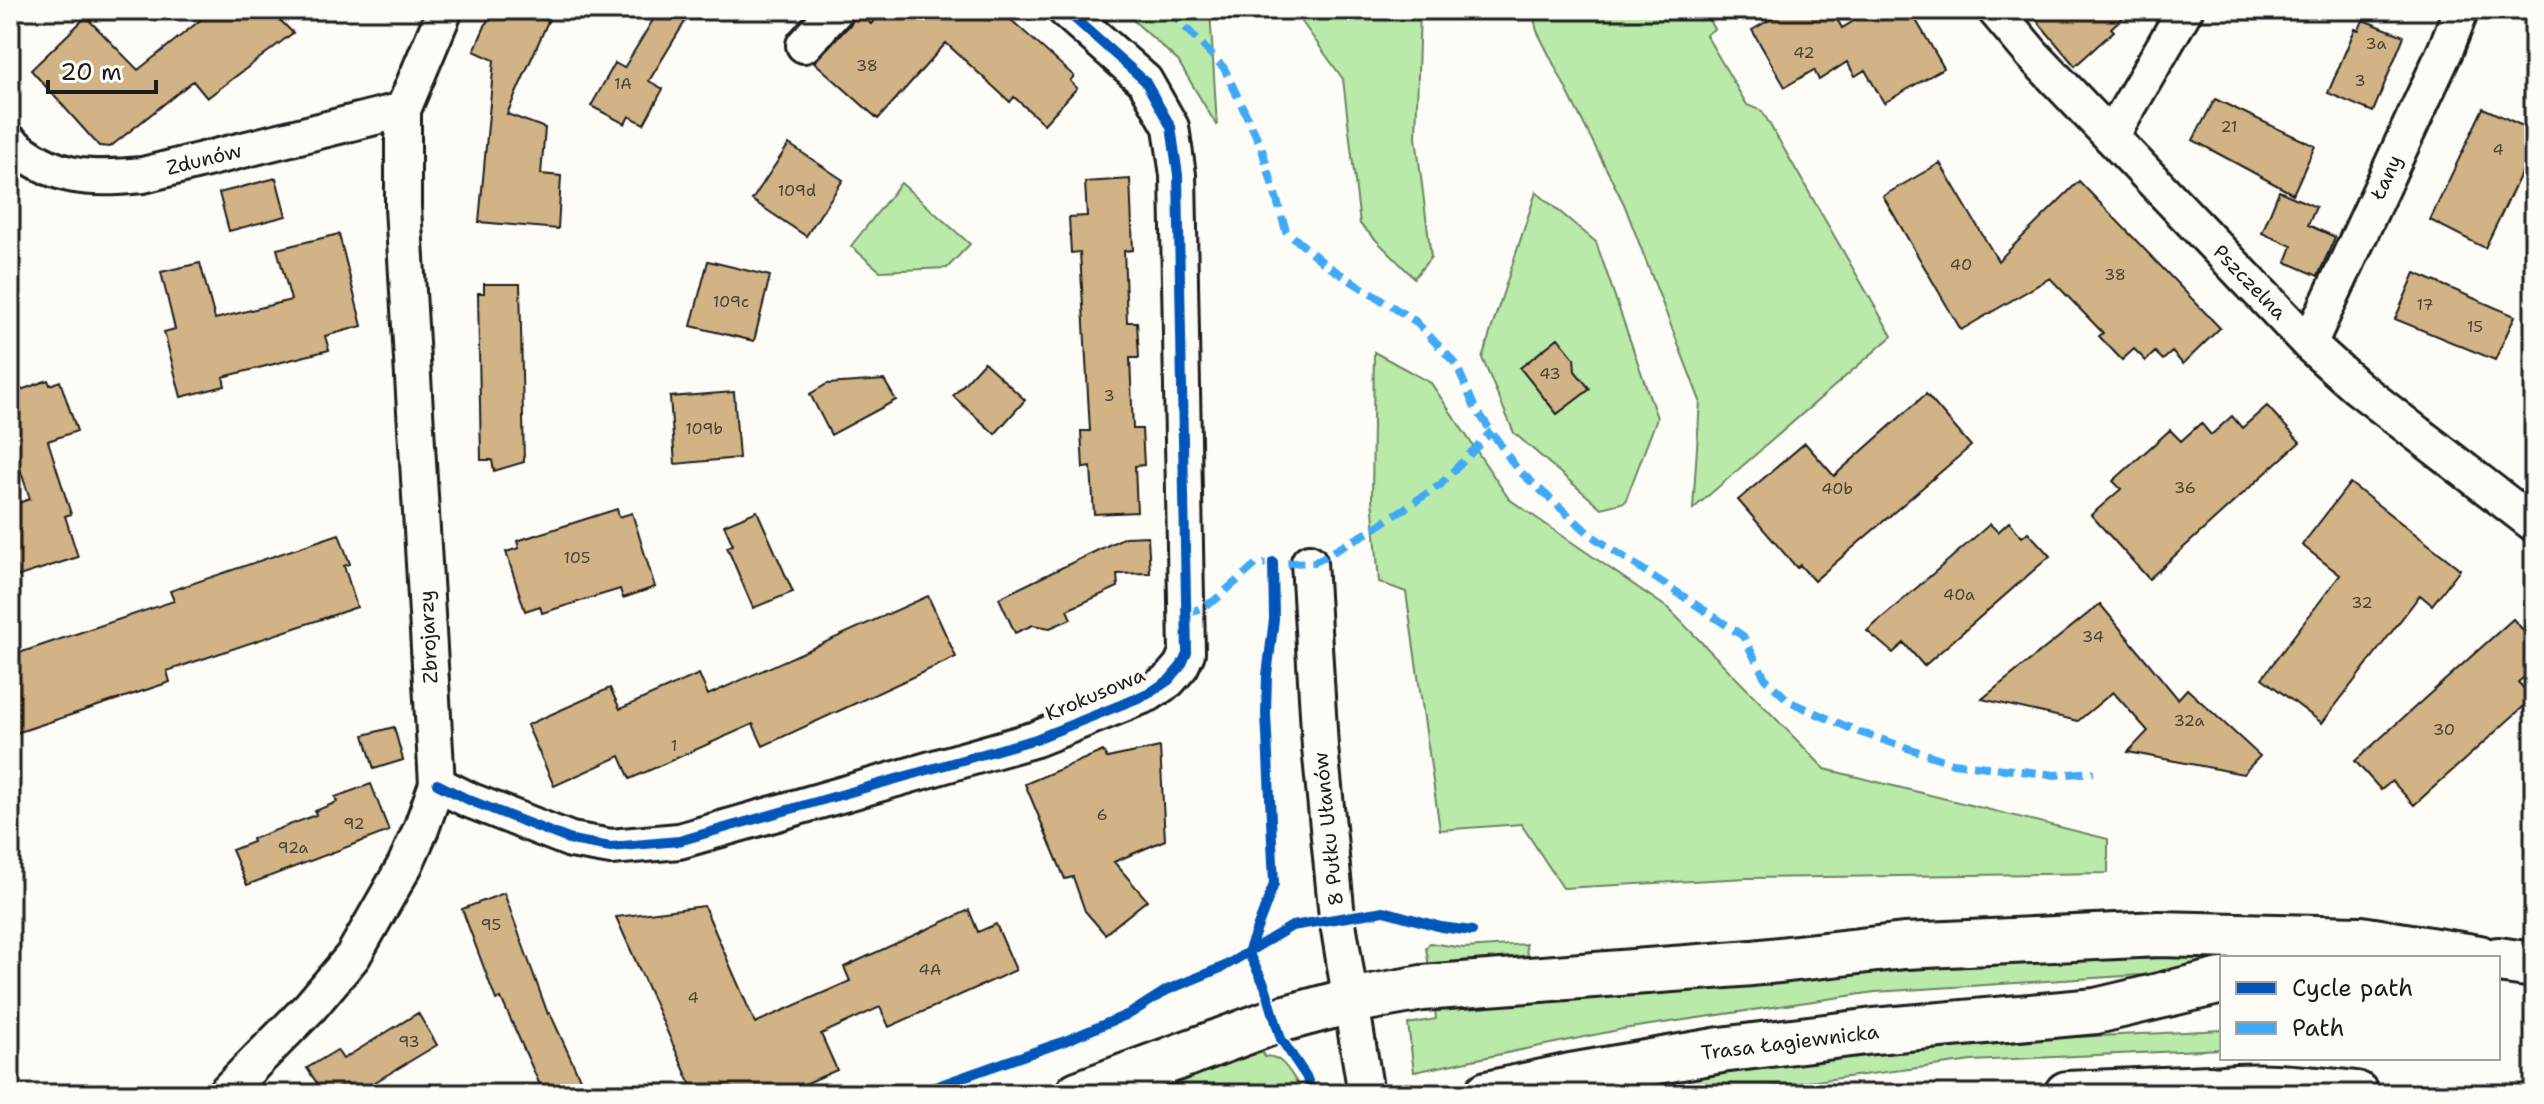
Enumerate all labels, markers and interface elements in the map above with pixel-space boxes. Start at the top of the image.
house number: 3a [2366,33,2386,54]
house number: 42 [1793,42,1815,63]
scale bar [48,44,156,94]
house number: 38 [856,55,878,76]
text: 20 m [60,56,122,88]
house number: 3 [2354,70,2366,91]
house number: 1A [614,73,632,94]
house number: 21 [2220,116,2238,137]
street label: Zdunów [164,137,244,181]
house number: 4 [2492,139,2504,160]
street label: Łany [2364,150,2408,205]
house number: 109d [778,180,816,201]
street label: Pszczelna [2208,239,2293,326]
house number: 40 [1950,254,1972,275]
house number: 38 [2104,264,2126,285]
house number: 109c [713,291,749,312]
house number: 17 [2416,294,2434,315]
house number: 15 [2467,316,2483,337]
house number: 43 [1539,363,1561,384]
house number: 3 [1103,385,1115,406]
house number: 109b [685,418,723,439]
house number: 36 [2174,477,2196,498]
house number: 40b [1821,478,1853,499]
house number: 105 [563,547,591,568]
house number: 40a [1943,584,1975,605]
street label: Zbrojarzy [413,590,443,684]
house number: 32 [2351,592,2373,613]
house number: 34 [2082,626,2104,647]
street label: Krokusowa [1041,661,1149,727]
house number: 32a [2174,710,2204,731]
house number: 30 [2433,719,2455,740]
house number: 1 [671,735,677,756]
street label: 8 Pułku Ułanów [1307,751,1349,907]
house number: 6 [1096,804,1108,825]
house number: 92 [343,813,365,834]
house number: 92a [278,837,309,858]
house number: 95 [481,914,501,935]
legend [2220,956,2500,1060]
house number: 4A [919,959,941,980]
text: Cycle path [2292,972,2413,1004]
house number: 4 [687,987,699,1008]
text: Path [2292,1012,2344,1044]
street label: Trasa Łagiewnicka [1700,1018,1881,1066]
house number: 93 [398,1031,420,1052]

